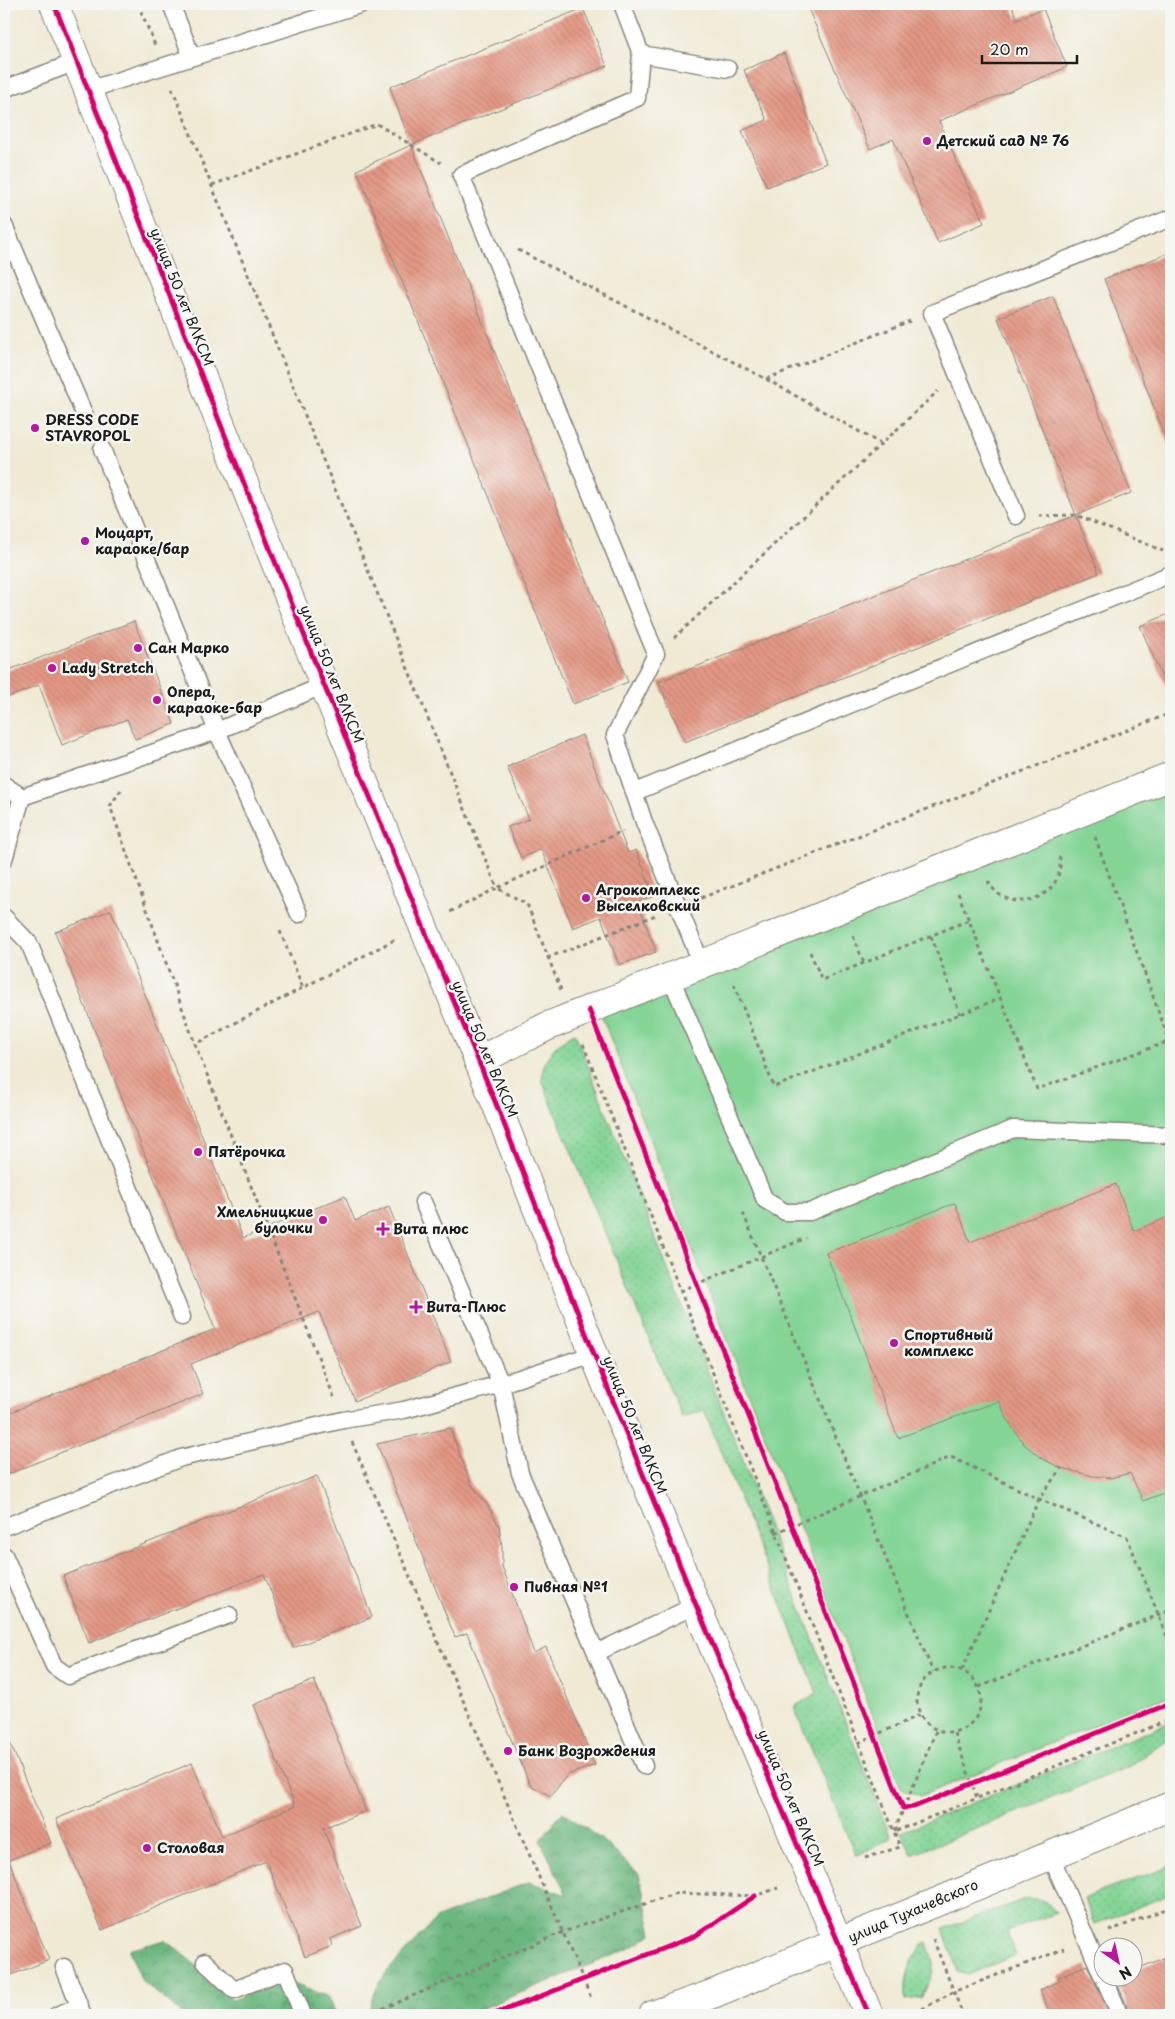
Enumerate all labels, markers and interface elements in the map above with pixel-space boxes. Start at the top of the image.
scale bar [982,32,1078,64]
text: 20 m [990,37,1029,60]
place label: Детский сад № 76 [936,130,1069,151]
marker: Детский сад № 76 [921,135,933,147]
street label: улица 50 лет ВЛКСМ [145,225,220,369]
place label: DRESS CODE STAVROPOL [45,409,139,446]
marker: DRESS CODE STAVROPOL [29,422,41,434]
place label: Моцарт, караоке/бар [95,522,189,559]
marker: Моцарт, караоке/бар [79,535,91,547]
street label: улица 50 лет ВЛКСМ [295,602,370,746]
place label: Сан Марко [148,637,229,658]
marker: Сан Марко [132,642,144,654]
place label: Lady Stretch [62,657,154,678]
marker: Lady Stretch [46,662,58,674]
place label: Опера, караоке-бар [167,681,262,718]
marker: Опера, караоке-бар [151,694,163,706]
place label: Агрокомплекс Выселковский [595,879,700,916]
marker: Агрокомплекс Выселковский [580,892,592,904]
street label: улица 50 лет ВЛКСМ [447,977,524,1121]
place label: Пятёрочка [208,1141,286,1162]
marker: Пятёрочка [192,1146,204,1158]
place label: Хмельницкие булочки [217,1201,313,1238]
marker: Хмельницкие булочки [317,1214,329,1226]
place label: Вита плюс [393,1218,469,1239]
marker: Вита плюс [377,1223,389,1235]
place label: Вита-Плюс [426,1296,507,1317]
marker: Вита-Плюс [410,1301,422,1313]
place label: Спортивный комплекс [904,1324,993,1361]
marker: Спортивный комплекс [888,1337,900,1349]
street label: улица 50 лет ВЛКСМ [598,1353,673,1497]
place label: Пивная №1 [524,1576,608,1597]
marker: Пивная №1 [508,1581,520,1593]
street label: улица 50 лет ВЛКСМ [753,1726,830,1870]
place label: Банк Возрождения [518,1740,656,1761]
marker: Банк Возрождения [502,1745,514,1757]
place label: Столовая [157,1837,224,1858]
marker: Столовая [141,1842,153,1854]
street label: улица Тухачевского [844,1874,981,1947]
north arrow [1092,1936,1142,1986]
text: N [1115,1961,1136,1985]

